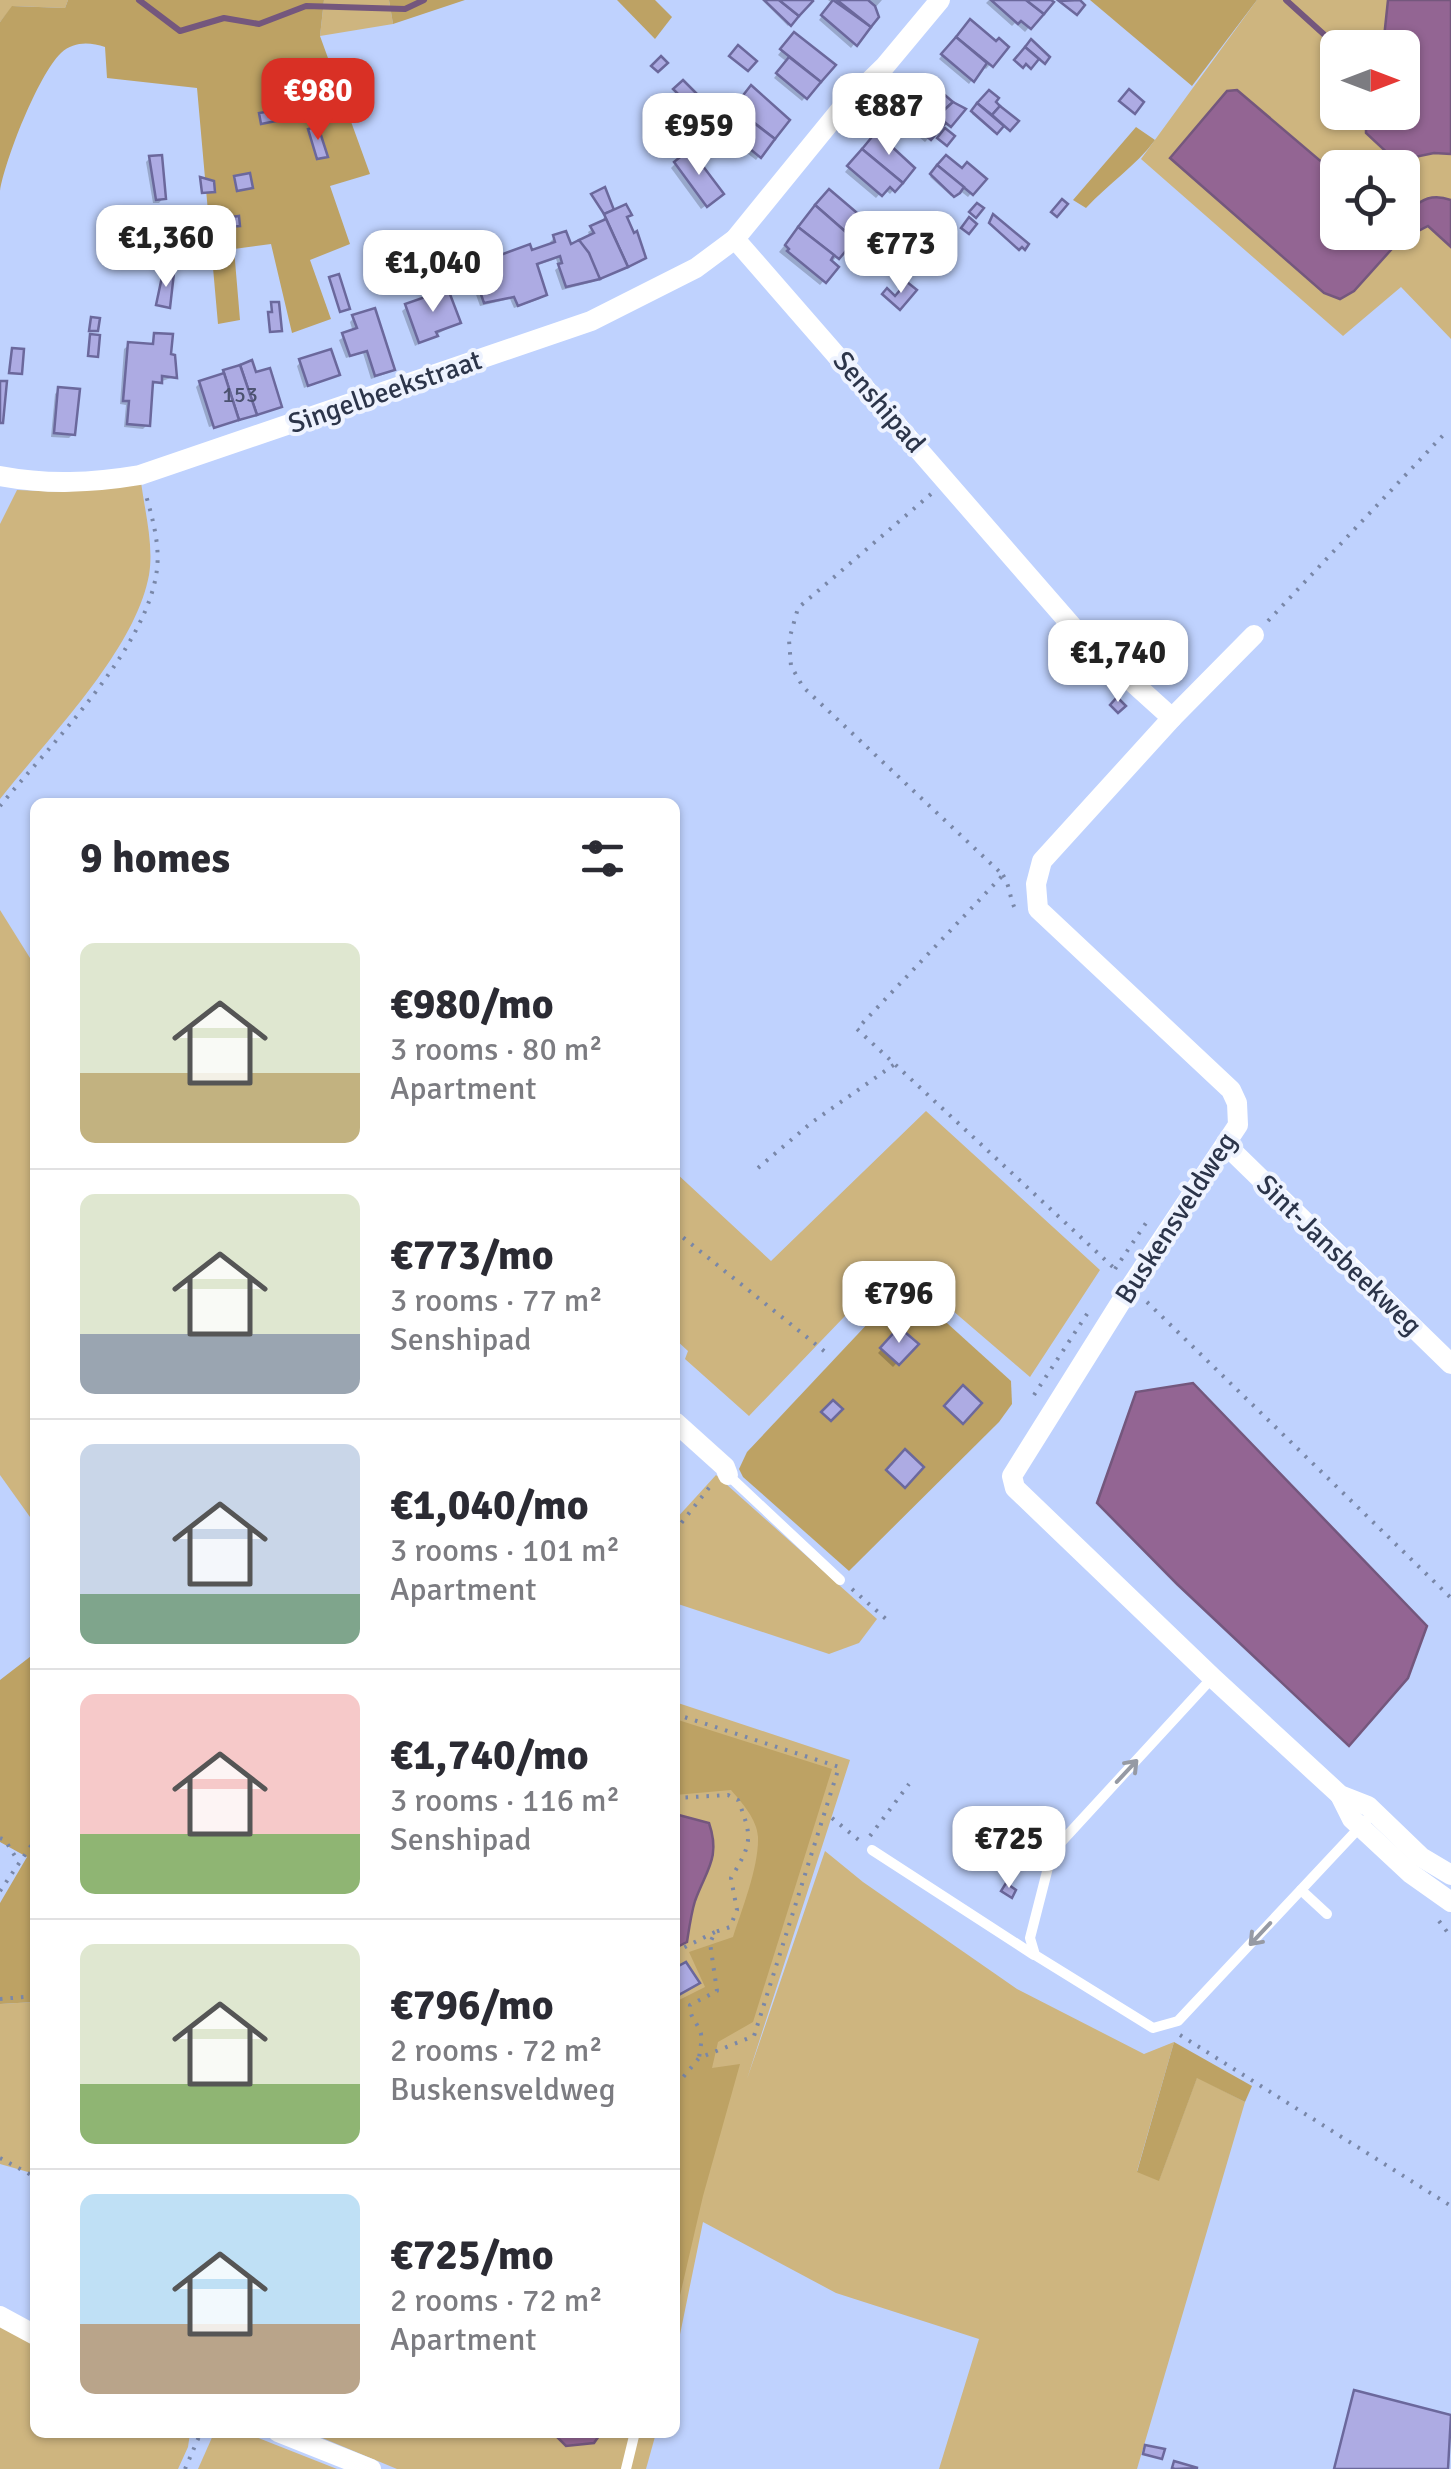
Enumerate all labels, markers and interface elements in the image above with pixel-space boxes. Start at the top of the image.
north arrow [1320,30,1420,130]
map controls [1320,30,1420,250]
pin: €980 [259,58,377,143]
text: €980 [283,71,353,110]
pin: €887 [830,73,948,158]
text: €887 [854,86,924,125]
pin: €959 [640,93,758,178]
text: €959 [664,106,734,145]
button: locate [1320,150,1420,250]
pin: €1,360 [85,205,247,290]
pin: €773 [842,211,960,296]
text: €1,360 [118,218,214,257]
text: €773 [866,224,936,263]
pin: €1,040 [352,230,514,315]
text: €1,040 [385,243,481,282]
street label: Singelbeekstraat [284,343,486,441]
street label: Senshipad [826,344,932,460]
house number: 153 [222,381,258,408]
pin: €1,740 [1037,620,1199,705]
text: €1,740 [1070,633,1166,672]
icon: filters [575,831,630,886]
text: 9 homes [80,833,230,884]
text: €980/mo [390,979,554,1030]
icon: home [160,983,280,1103]
text: 3 rooms · 80 m² [390,1030,603,1069]
text: Apartment [390,1069,537,1108]
street label: Buskensveldweg [1108,1126,1244,1310]
street label: Sint-Jansbeekweg [1249,1168,1429,1342]
text: €773/mo [390,1230,554,1281]
icon: home [160,1234,280,1354]
pin: €796 [840,1261,958,1346]
text: €796 [864,1274,934,1313]
text: 3 rooms · 77 m² [390,1281,603,1320]
text: Senshipad [390,1320,531,1359]
text: €1,040/mo [390,1480,589,1531]
icon: home [160,1484,280,1604]
text: 3 rooms · 101 m² [390,1531,620,1570]
text: Apartment [390,1570,537,1609]
text: €1,740/mo [390,1730,589,1781]
icon: home [160,1734,280,1854]
one-way arrow [1115,1759,1138,1784]
text: 3 rooms · 116 m² [390,1781,620,1820]
pin: €725 [950,1806,1068,1891]
text: €725 [974,1819,1044,1858]
text: Senshipad [390,1820,531,1859]
one-way arrow [1248,1921,1271,1946]
text: €796/mo [390,1980,554,2031]
icon: home [160,1984,280,2104]
text: 2 rooms · 72 m² [390,2031,603,2070]
text: Buskensveldweg [390,2070,616,2109]
text: €725/mo [390,2230,554,2281]
icon: home [160,2234,280,2354]
text: 2 rooms · 72 m² [390,2281,603,2320]
text: Apartment [390,2320,537,2359]

